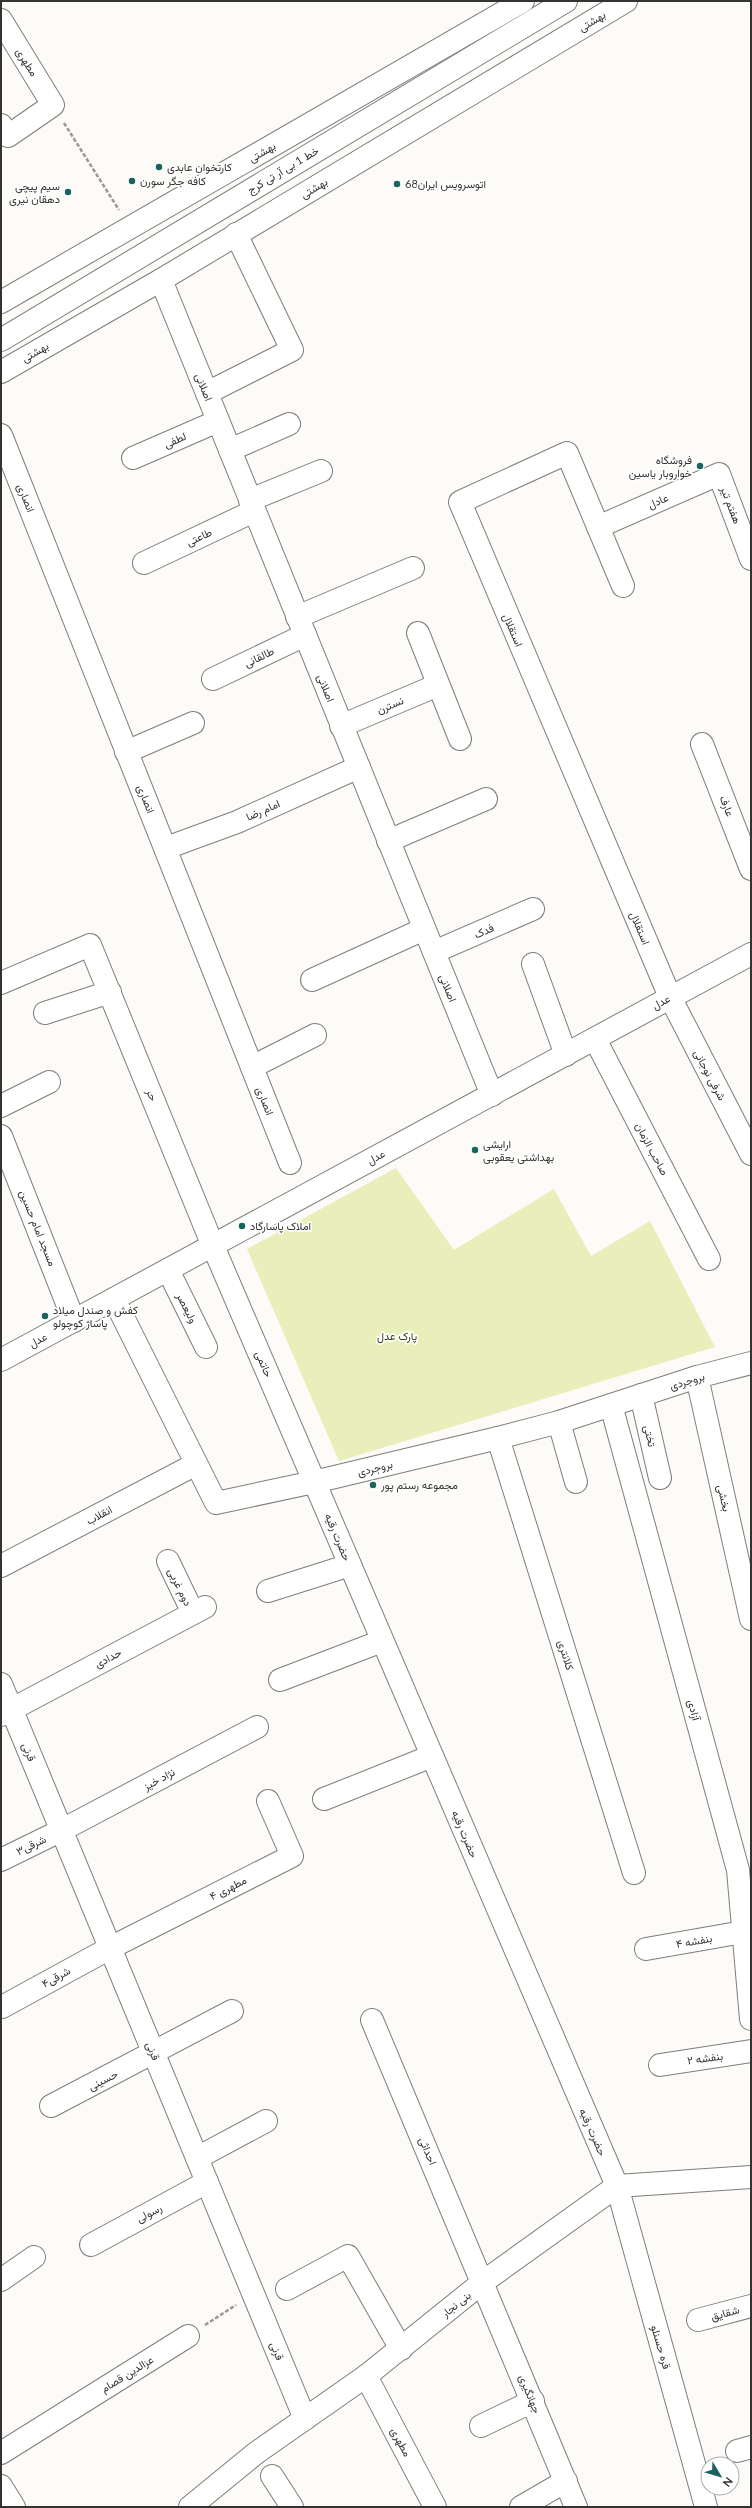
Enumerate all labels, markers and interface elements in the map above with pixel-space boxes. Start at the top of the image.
street label: بهشتى [576,8,608,34]
street label: مطهری [13,45,41,79]
street label: بهشتی [246,139,278,165]
street label: خط 1 بی آر تی کرج [245,143,322,198]
place label: کارتخوان عابدی [167,160,232,174]
marker: کارتخوان عابدی [154,162,164,172]
place label: کافه جگر سورن [140,174,206,188]
street label: بهشتى [298,175,330,201]
marker: کافه جگر سورن [127,176,137,186]
place label: اتوسرویس ایران68 [405,177,486,191]
place label: سیم پیچی دهقان نیری [9,179,60,206]
marker: اتوسرویس ایران68 [392,179,402,189]
marker: سیم پیچی دهقان نیری [63,187,73,197]
street label: بهشتى [19,339,51,365]
street label: اصلانی [192,371,216,403]
street label: لطفی [162,429,188,451]
place label: فروشگاه خواروبار یاسین [629,453,692,480]
marker: فروشگاه خواروبار یاسین [695,461,705,471]
street label: انصاری [14,482,38,514]
street label: هفتم تیر [716,483,745,526]
street label: عادل [646,490,671,512]
street label: طاعتی [184,525,214,549]
street label: استقلال [500,611,526,649]
street label: طالقانی [242,644,276,670]
street label: اصلانی [314,672,338,704]
street label: نسترن [374,693,406,717]
street label: انصاری [134,783,158,815]
street label: عارف [717,794,737,819]
street label: امام رضا [244,796,283,825]
street label: استقلال [627,909,653,947]
street label: فدک [472,920,496,941]
street label: اصلانی [436,972,460,1004]
street label: عدل [649,991,673,1013]
street label: شرفی نوجانی [691,1047,729,1103]
street label: انصاری [253,1085,277,1117]
street label: حر [143,1086,161,1103]
street label: صاحب الزمان [632,1120,672,1178]
place label: ارایشی بهداشتی یعقوبی [483,1137,554,1164]
marker: ارایشی بهداشتی یعقوبی [470,1145,480,1155]
street label: عدل [364,1146,388,1168]
street label: مسجد امام حسین [15,1188,60,1269]
place label: املاک پاسارگاد [250,1219,311,1234]
marker: املاک پاسارگاد [237,1221,247,1231]
street label: ولیعصر [173,1290,201,1326]
place label: کفش و صندل میلاد پاساژ کوچولو [53,1303,138,1331]
marker: کفش و صندل میلاد پاساژ کوچولو [40,1311,50,1321]
street label: عدل [26,1329,50,1351]
park label: پارک عدل [377,1329,417,1344]
street label: حاتمی [252,1349,276,1379]
street label: بروجردی [668,1369,706,1393]
street label: تختی [641,1424,659,1449]
street label: بروجردی [356,1457,394,1479]
place label: مجموعه رستم پور [380,1478,458,1493]
marker: مجموعه رستم پور [368,1480,378,1490]
street label: بخشی [714,1483,734,1513]
street label: انقلاب [84,1502,114,1528]
street label: حضرت رقیه [322,1511,354,1563]
street label: دوم غربی [164,1566,195,1609]
street label: کلانتری [555,1638,577,1672]
street label: حدادی [92,1645,124,1671]
street label: آزادی [685,1698,704,1723]
street label: قرنی [19,1741,39,1763]
street label: نژاد خیز [140,1765,177,1794]
street label: حضرت رقیه [449,1808,481,1860]
street label: ۳شرقی [14,1832,49,1858]
street label: مطهری ۴ [207,1873,249,1903]
street label: بنفشه ۴ [675,1931,713,1951]
street label: ۴شرقی [39,1963,73,1991]
street label: قرنی [143,2040,163,2062]
street label: بنفشه ۲ [686,2049,724,2067]
street label: حسینی [86,2067,120,2093]
street label: حضرت رقیه [576,2106,610,2158]
street label: احداثی [416,2135,440,2167]
street label: رسولی [134,2200,164,2225]
street label: بنی نجار [438,2288,474,2321]
street label: شقایق [709,2302,741,2324]
street label: قره حسنلو [648,2323,674,2371]
street label: قرنی [267,2340,287,2362]
street label: عزالدین قصام [98,2352,157,2396]
street label: جهانگیری [516,2372,544,2416]
street label: مطهری [388,2425,414,2459]
north arrow [700,2456,740,2496]
text: N [721,2475,736,2490]

